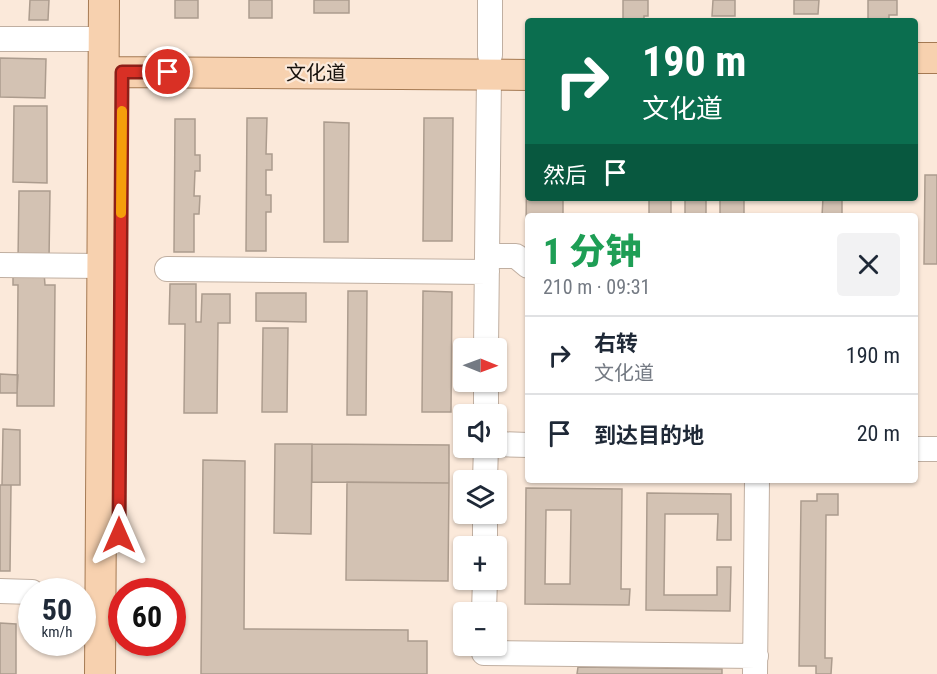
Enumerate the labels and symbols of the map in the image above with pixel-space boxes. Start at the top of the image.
pin [142,46,193,97]
street label: 文化道 [286,61,346,85]
north arrow [453,338,507,392]
position arrow [87,503,151,567]
speed limit sign: 60 [108,578,186,656]

